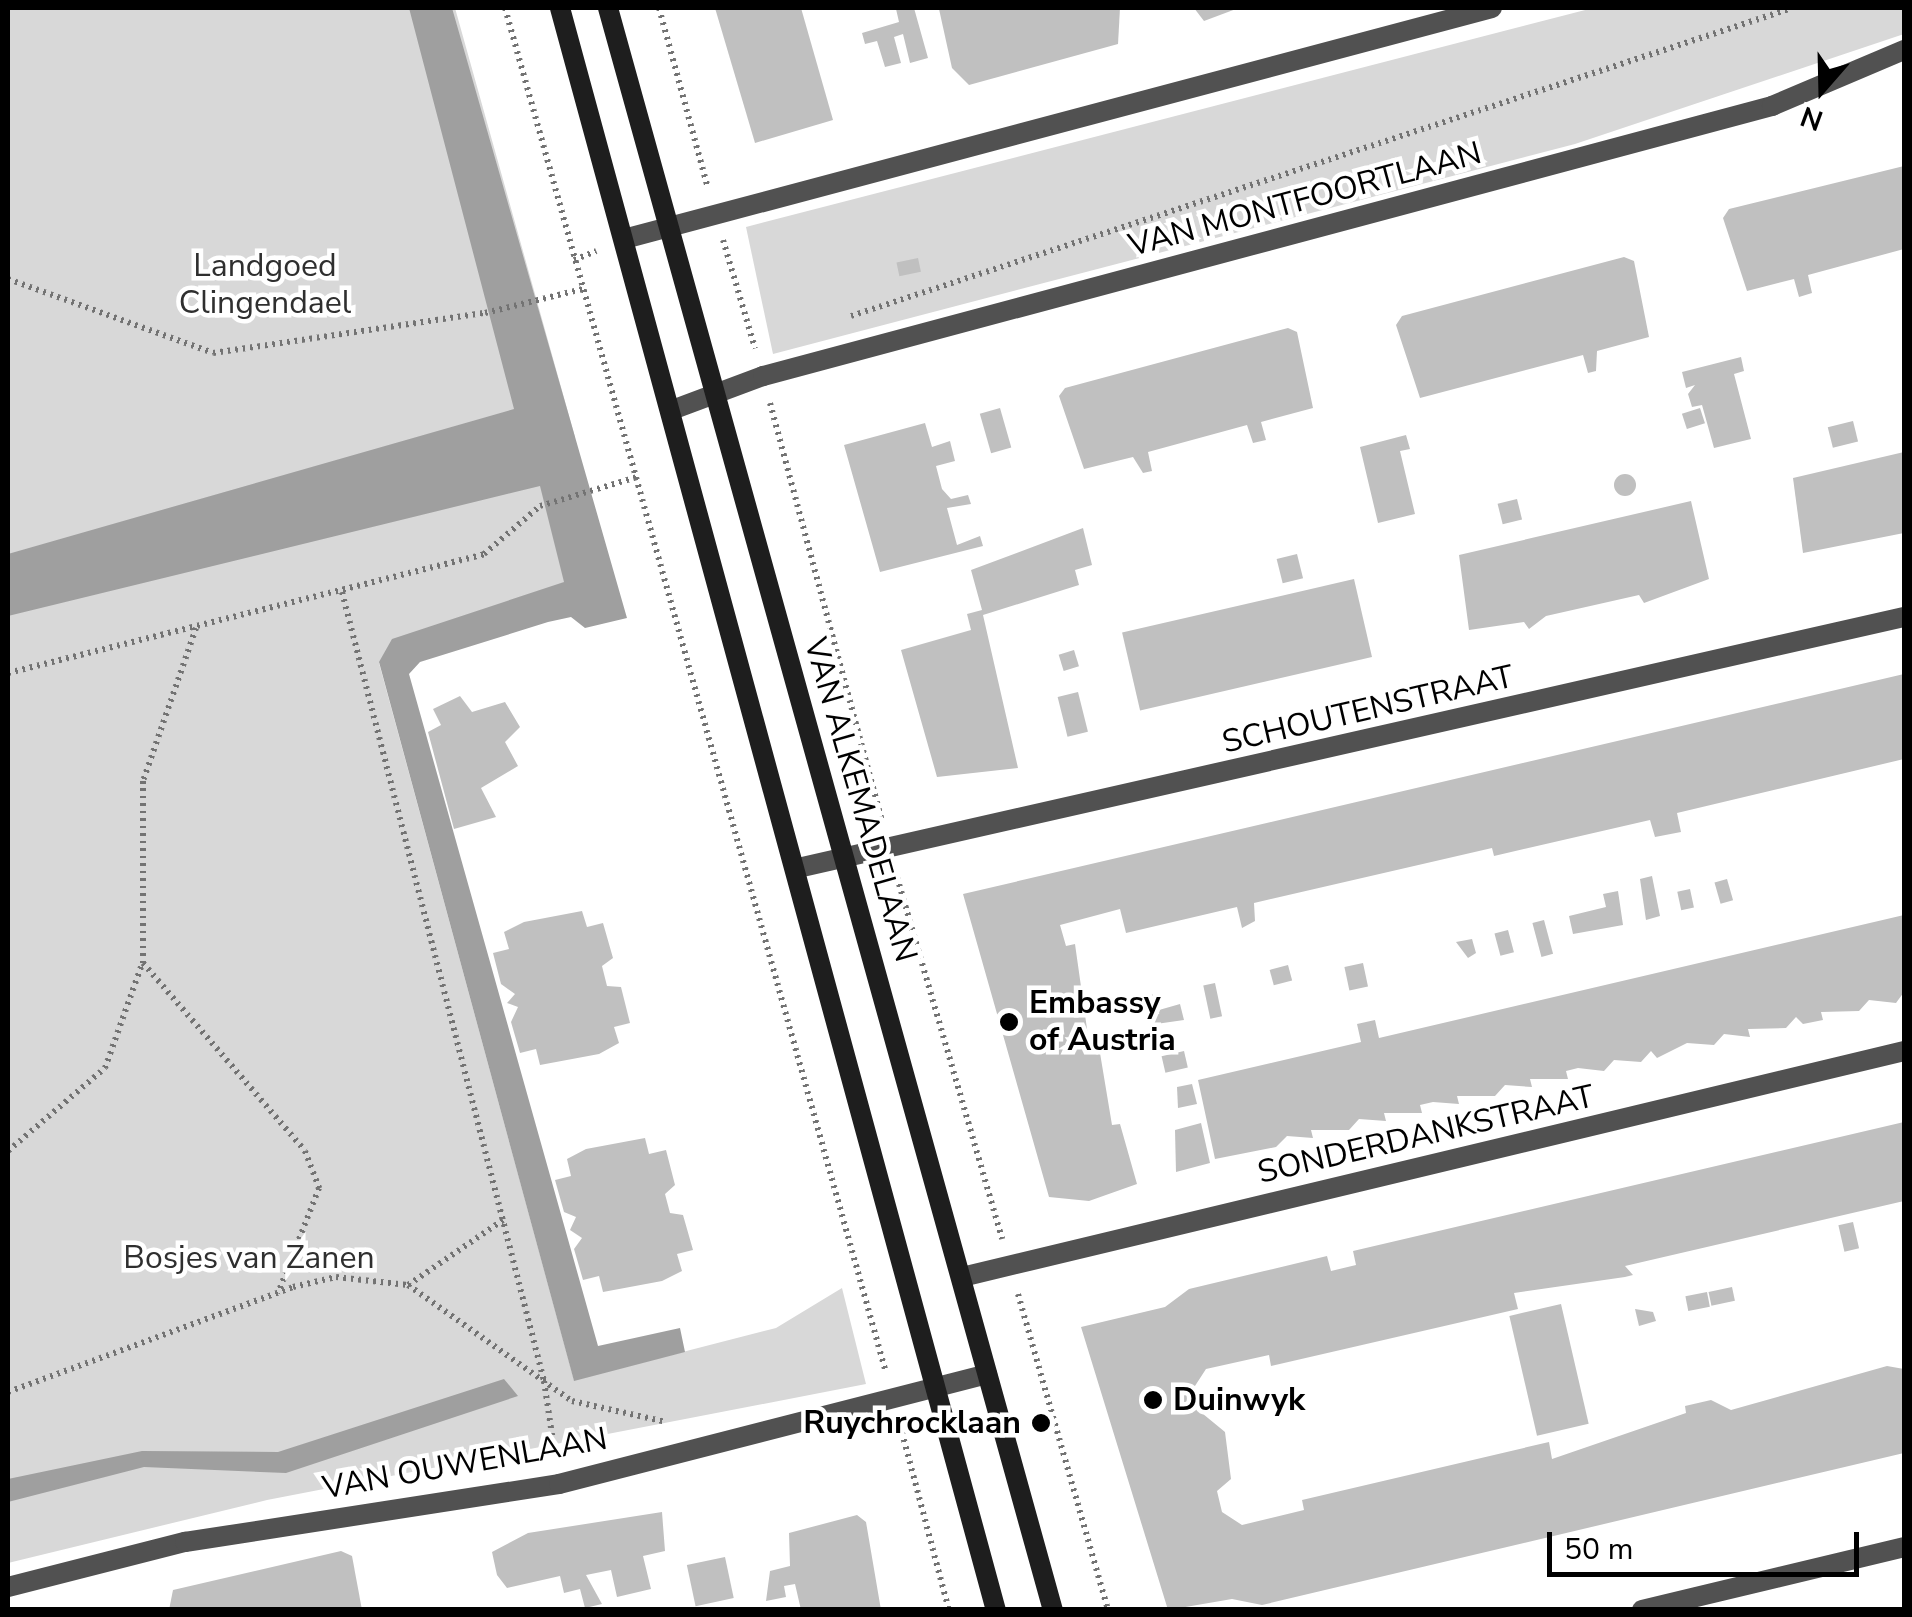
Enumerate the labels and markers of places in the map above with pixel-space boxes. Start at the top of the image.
place label: Embassy of Austria [1029,985,1176,1060]
marker: Embassy of Austria [998,1011,1020,1033]
place label: Duinwyk [1173,1381,1305,1419]
marker: Duinwyk [1142,1389,1164,1411]
place label: Ruychrocklaan [803,1404,1021,1442]
marker: Ruychrocklaan [1030,1412,1052,1434]

